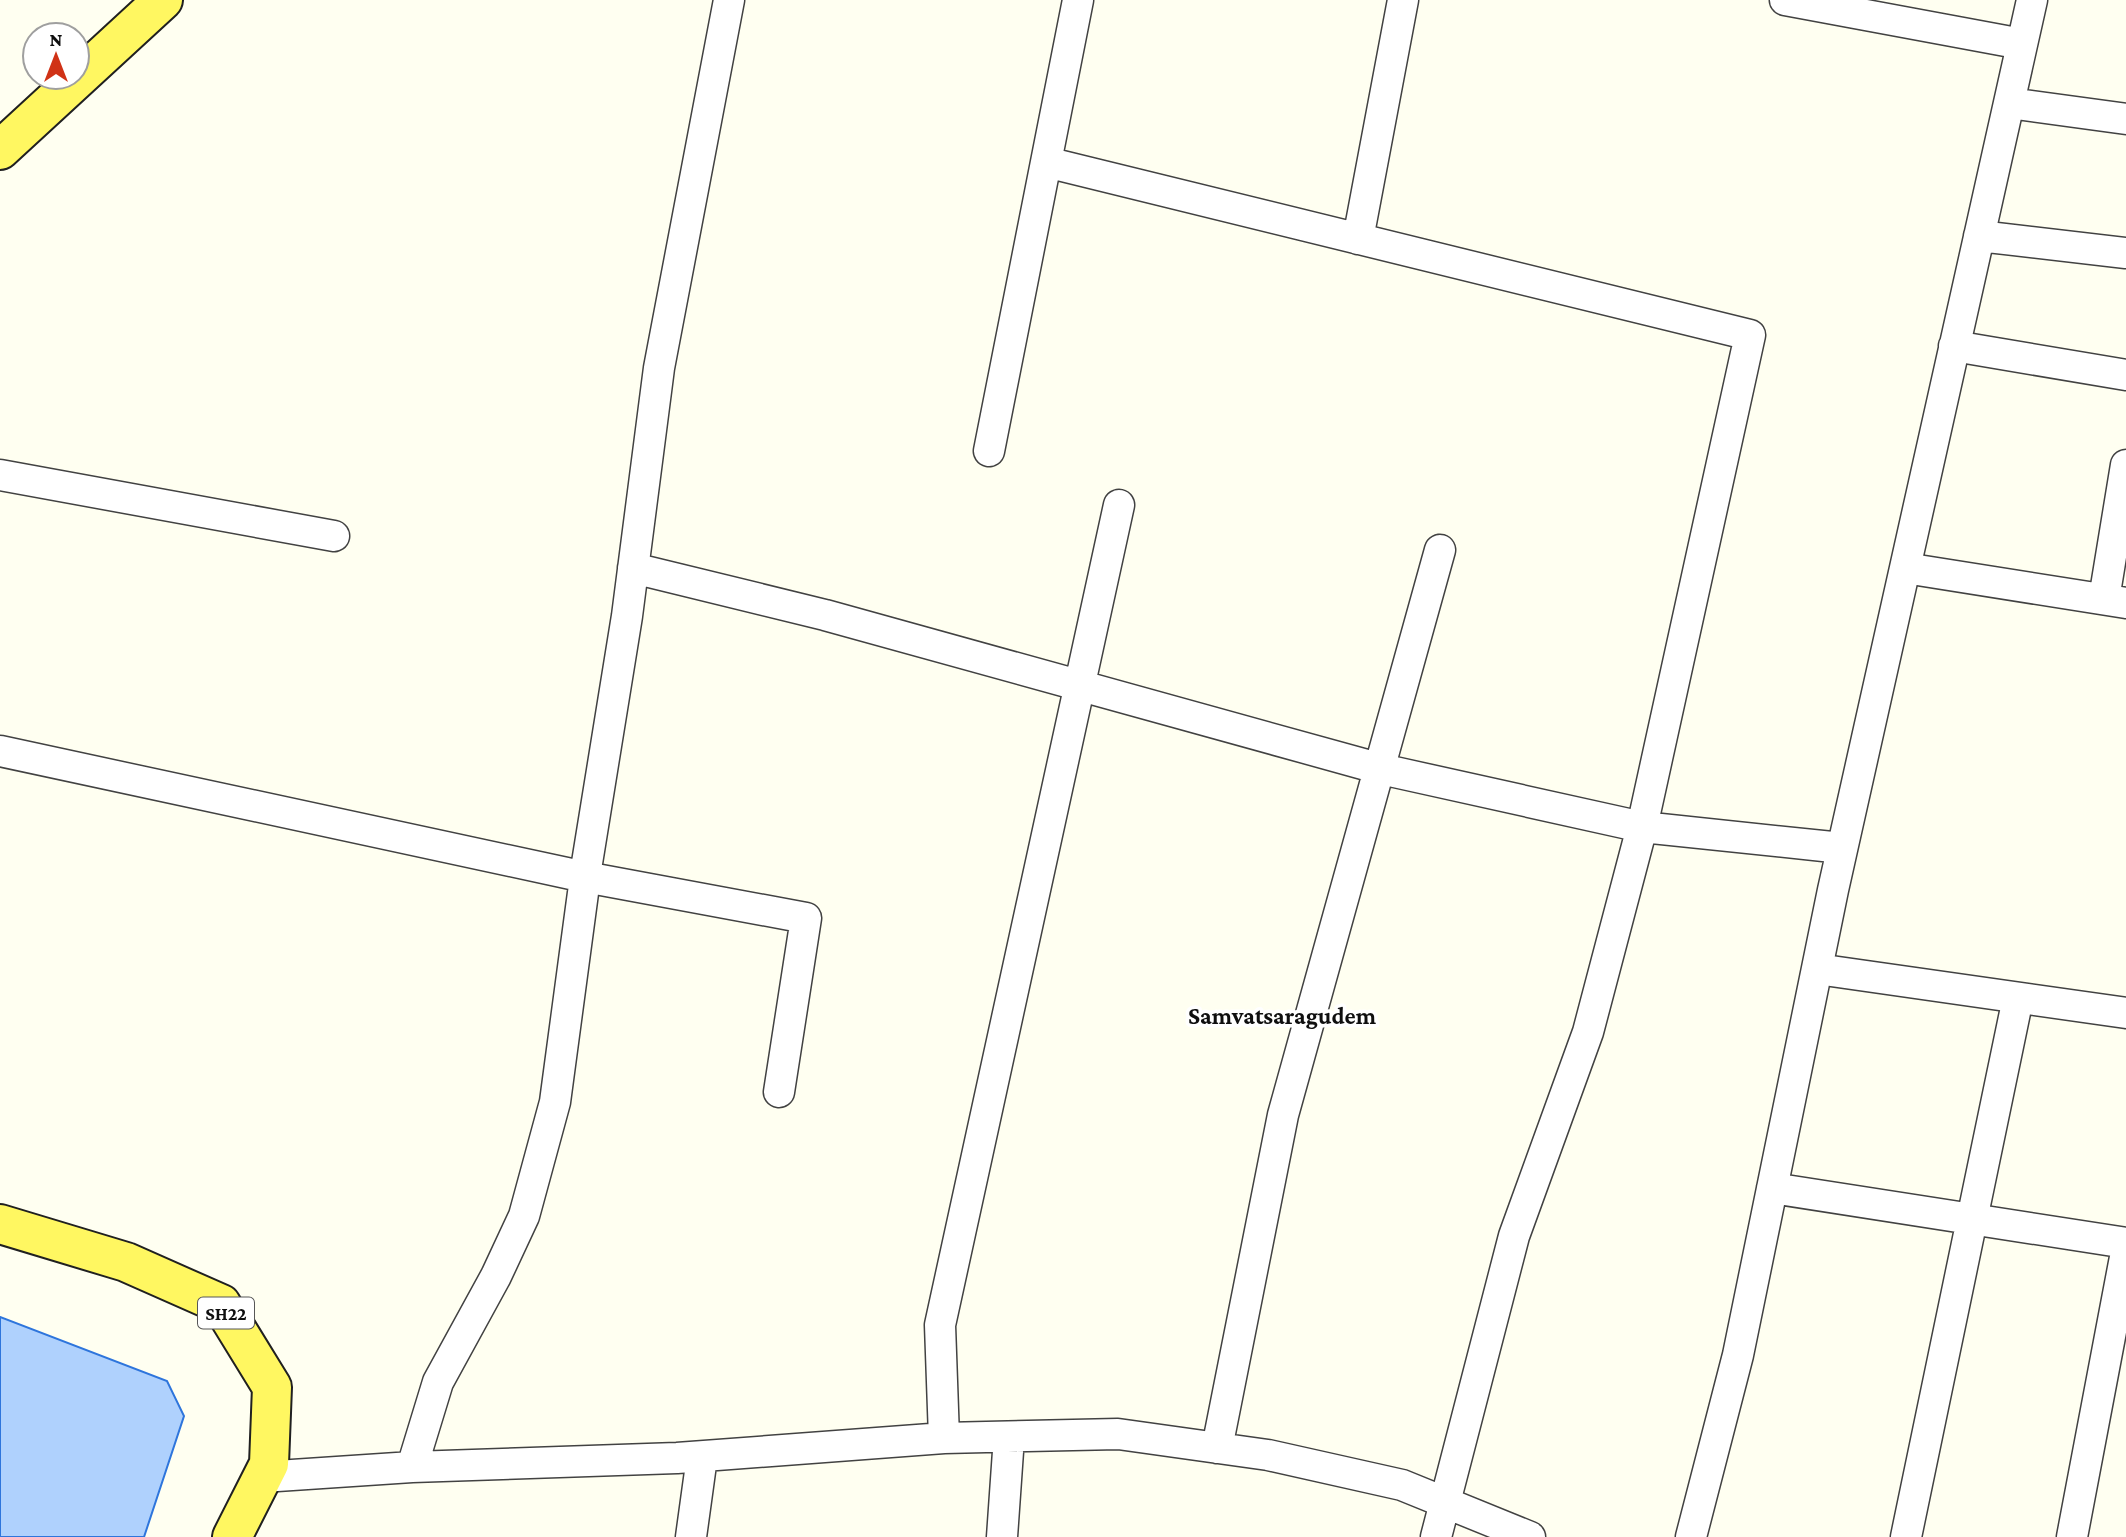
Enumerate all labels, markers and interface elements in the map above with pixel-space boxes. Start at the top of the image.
north arrow [21,21,91,91]
text: N [50,29,63,50]
district label: Samvatsaragudem [1188,1002,1377,1029]
road number: SH22 [198,1298,254,1329]

